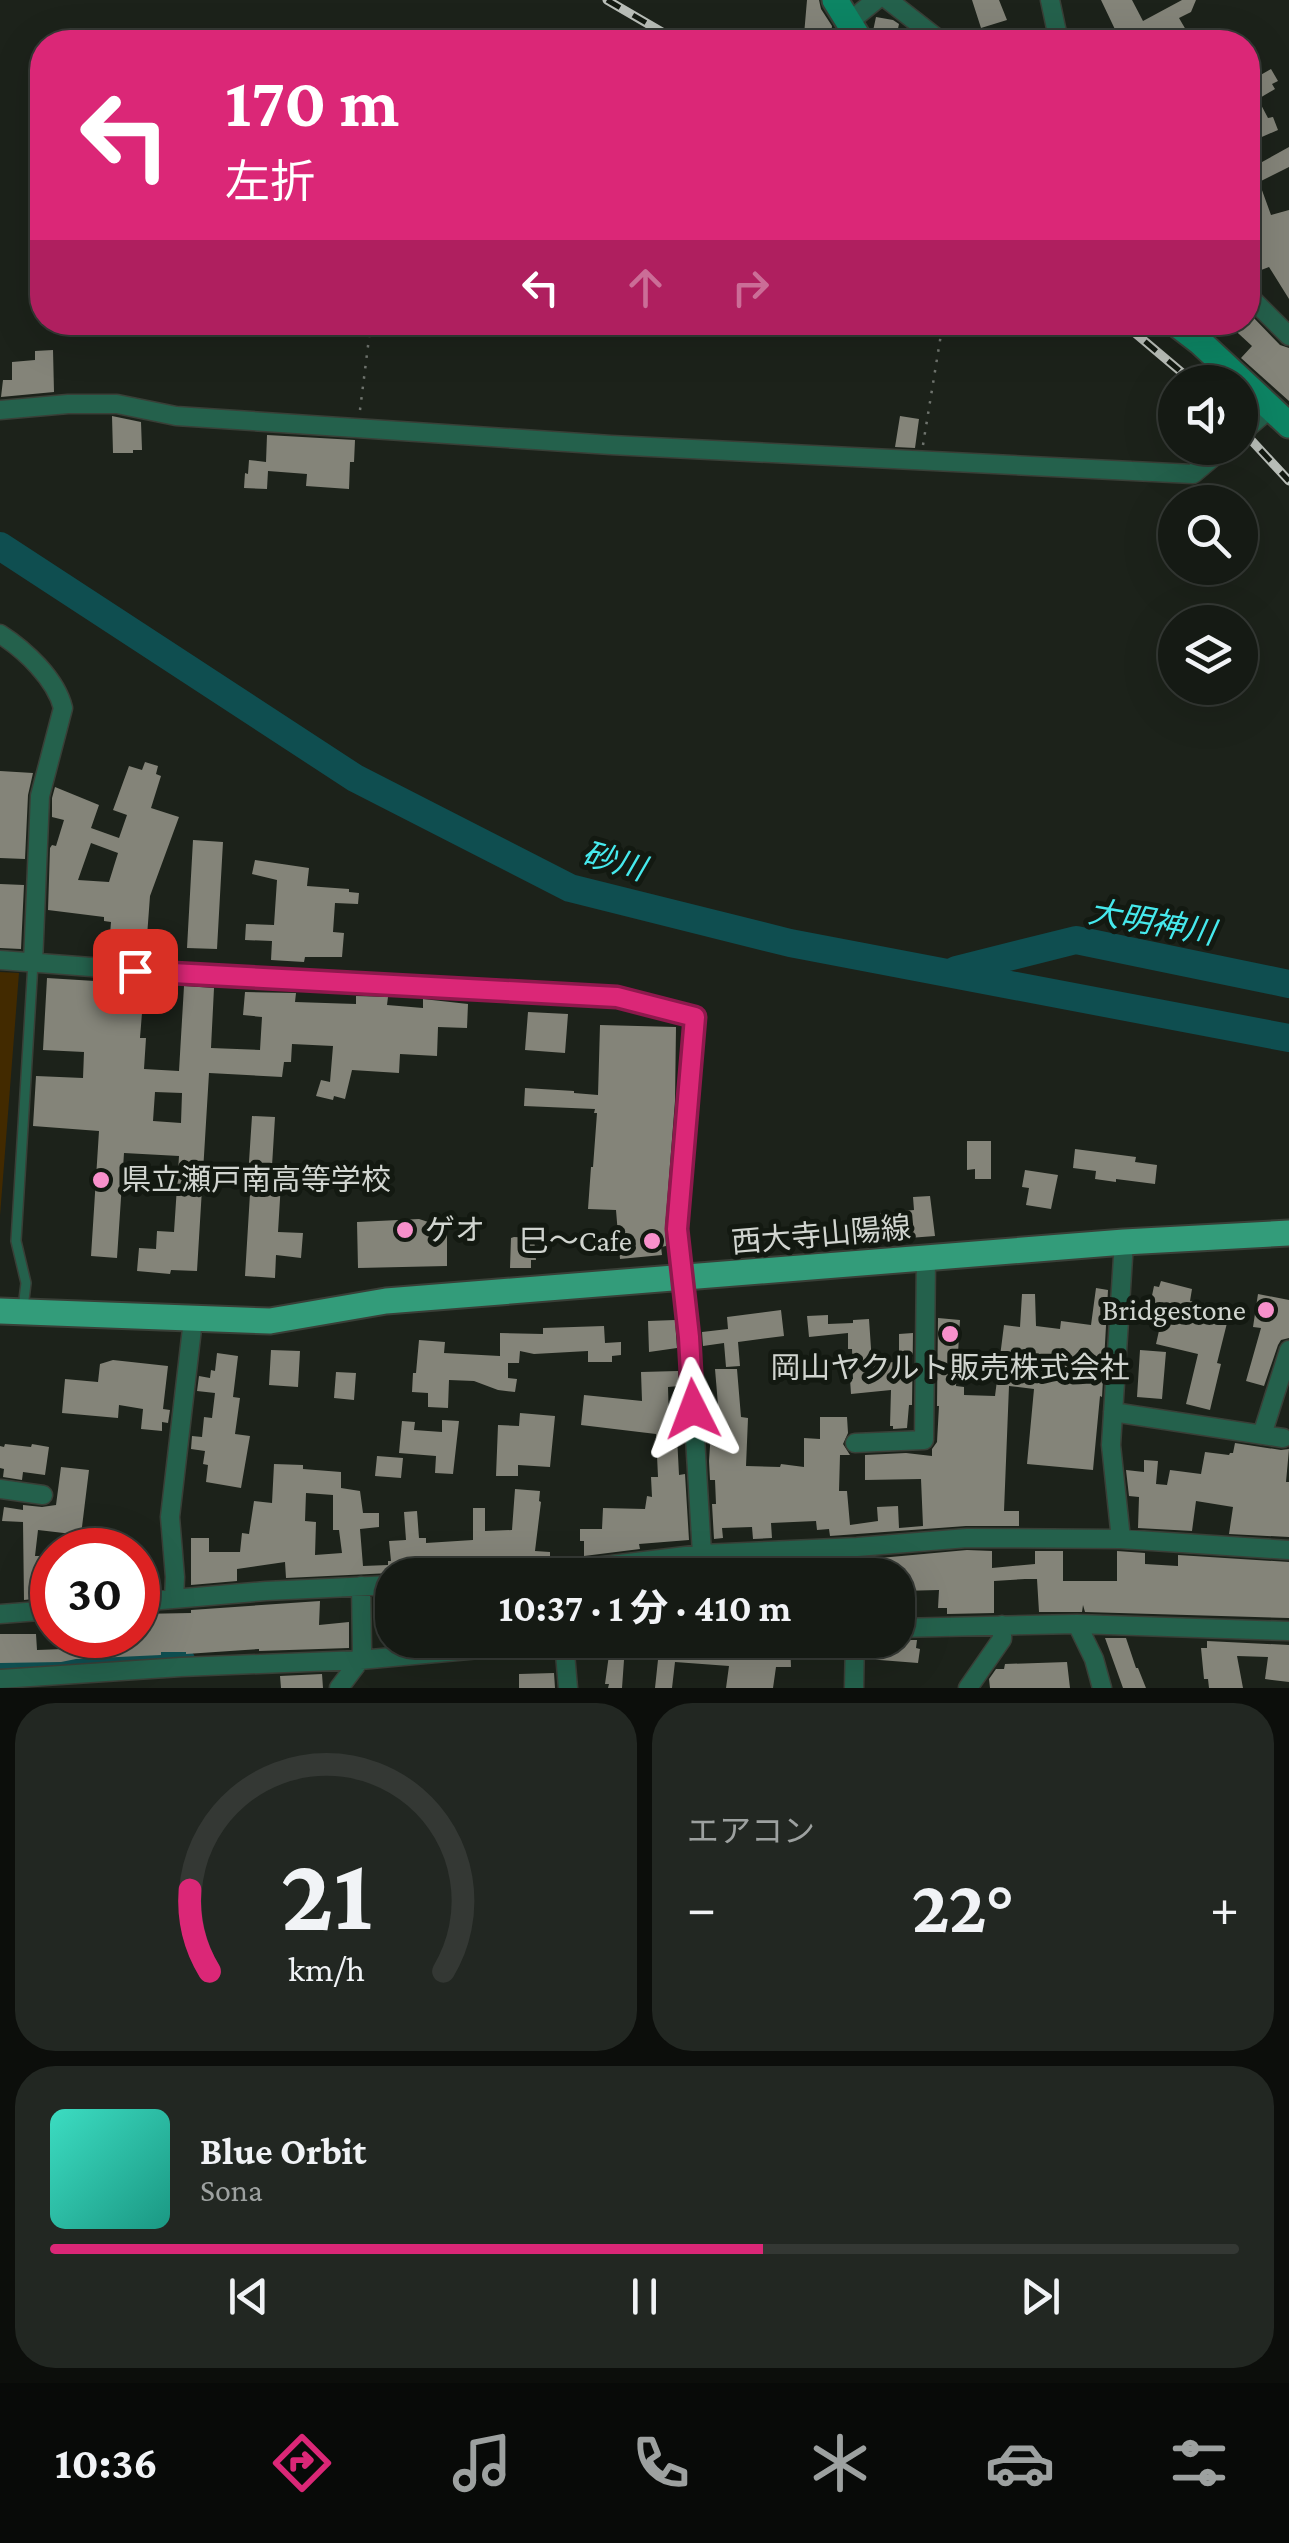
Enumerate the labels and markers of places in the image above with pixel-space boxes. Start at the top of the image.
pin [93,929,178,1014]
place label: 県立瀬戸南高等学校 [121,1163,391,1196]
marker: 県立瀬戸南高等学校 [90,1169,112,1191]
place label: ゲオ [425,1213,485,1246]
marker: ゲオ [394,1219,416,1241]
place label: 巳～Cafe [519,1224,632,1257]
marker: 巳～Cafe [641,1230,663,1252]
place label: Bridgestone [1102,1293,1246,1327]
marker: Bridgestone [1255,1299,1277,1321]
marker: 岡山ヤクルト販売株式会社 [939,1323,961,1345]
place label: 岡山ヤクルト販売株式会社 [770,1351,1130,1384]

